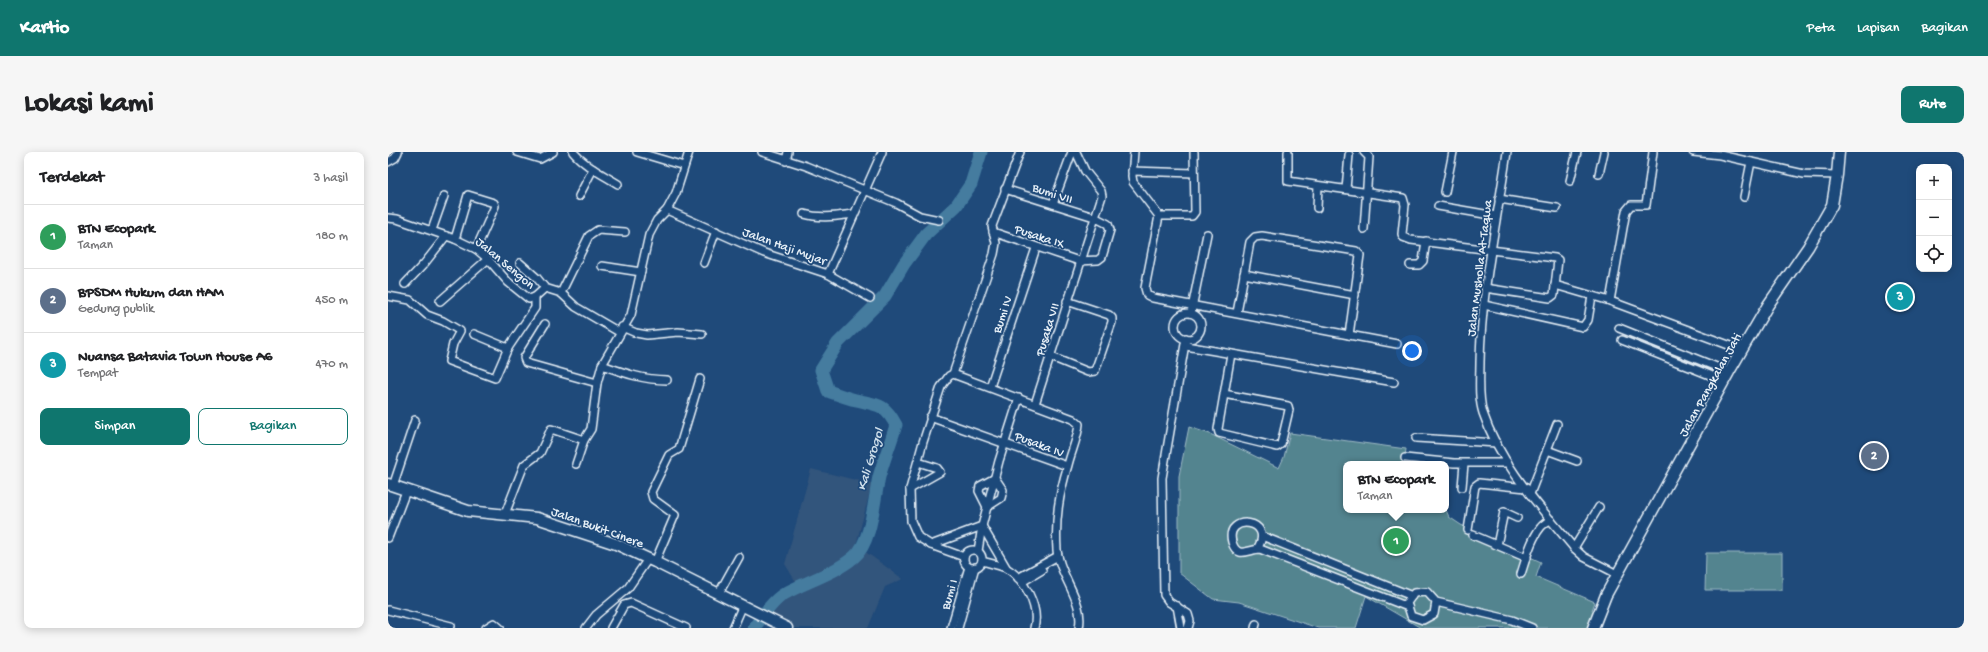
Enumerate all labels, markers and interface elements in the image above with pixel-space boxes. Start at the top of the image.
text: Kartio [20,17,69,40]
text: Peta [1807,20,1835,37]
text: Lapisan [1857,20,1899,37]
text: Bagikan [1921,20,1968,37]
button: Rute [1901,86,1964,123]
text: Lokasi kami [24,88,154,121]
map controls [1916,164,1952,272]
button: + [1916,164,1952,200]
text: Terdekat [40,168,104,188]
text: 3 hasil [314,171,348,186]
street label: Bumi VII [1029,181,1074,208]
street label: Jalan Musholla At-Taqwa [1465,198,1496,337]
button: − [1916,200,1952,236]
text: BTN Ecopark [78,220,155,238]
street label: Pusaka IX [1012,222,1067,253]
street label: Jalan Haji Mujar [740,225,830,270]
text: 1 [50,229,56,244]
text: 180 m [316,229,348,244]
street label: Jalan Sengon [472,235,538,294]
button: locate [1916,236,1952,272]
text: Taman [78,238,113,253]
pin: 3 [1887,282,1913,312]
text: BPSDM Hukum dan HAM [78,284,224,302]
text: 2 [50,293,56,308]
text: 450 m [315,293,348,308]
street label: Bumi IV [990,294,1016,336]
street label: Pusaka VII [1033,301,1064,359]
text: Gedung publik [78,302,154,317]
street label: Jalan Pangkalan Jati [1677,331,1746,440]
your location [1402,341,1422,361]
text: Nuansa Batavia Town House A6 [78,348,272,366]
text: 3 [50,357,56,372]
text: 470 m [315,357,348,372]
text: Tempat [78,366,118,381]
button: Simpan [40,408,190,445]
button: Bagikan [198,408,348,445]
water label: Kali Grogol [854,426,889,493]
street label: Pusaka IV [1011,429,1066,462]
pin: 2 [1861,441,1887,471]
popup [1343,461,1449,513]
text: BTN Ecopark [1358,471,1434,489]
text: Taman [1358,489,1392,504]
street label: Jalan Bukit Cinere [549,505,646,552]
pin: 1 [1383,526,1409,556]
street label: Bumi I [939,578,962,613]

